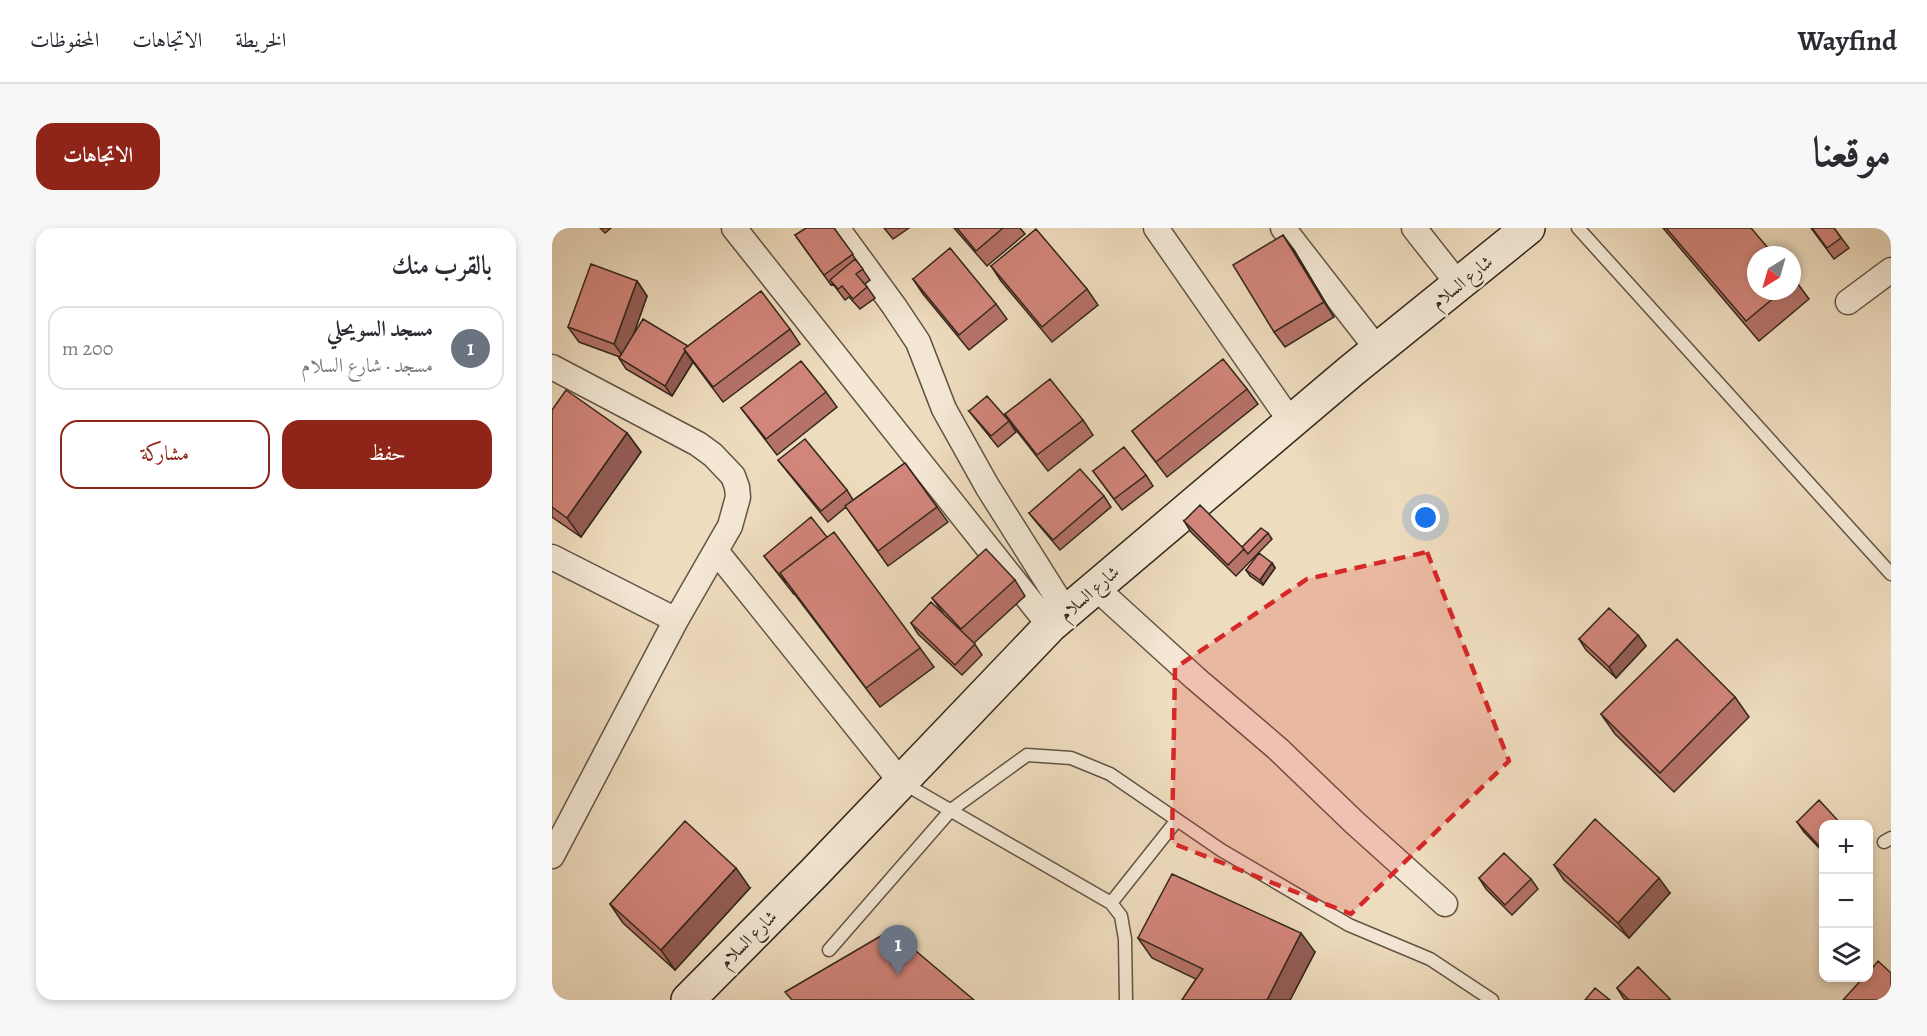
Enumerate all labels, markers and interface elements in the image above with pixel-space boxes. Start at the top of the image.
text: Wayfind [1798,22,1897,60]
text: المحفوظات [30,26,99,54]
text: الاتجاهات [132,26,202,54]
text: الخريطة [235,26,286,54]
button: الاتجاهات [36,123,160,190]
text: موقعنا [1813,123,1891,180]
north arrow [1747,246,1801,300]
text: بالقرب منك [391,248,492,283]
street label: شارع السلام [1426,250,1500,317]
text: مسجد السويحلي [327,314,433,344]
text: 200 m [62,335,113,362]
text: 1 [467,335,474,362]
text: مسجد · شارع السلام [301,352,433,379]
button: مشاركة [60,420,270,489]
button: حفظ [282,420,492,489]
your location [1411,503,1440,532]
street label: شارع السلام [1054,560,1127,629]
map controls [1819,820,1873,982]
button: + [1819,820,1873,874]
button: − [1819,874,1873,928]
street label: شارع السلام [714,905,785,976]
pin: 1 [878,926,918,975]
button: layers [1819,928,1873,982]

